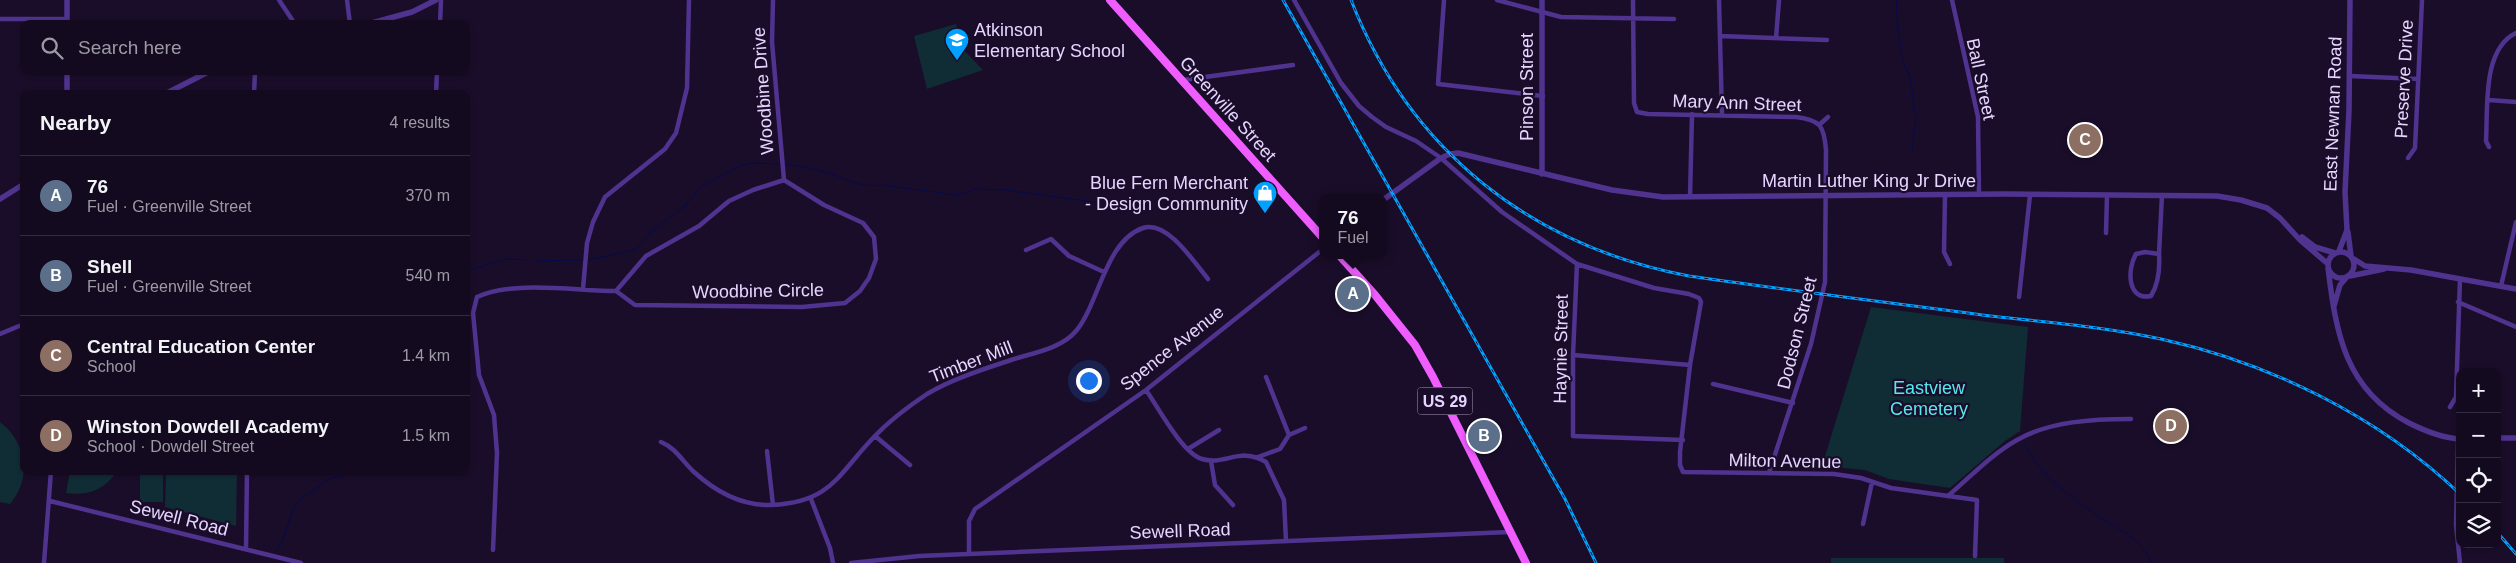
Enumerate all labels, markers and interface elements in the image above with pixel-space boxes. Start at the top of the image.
street label: Preserve Drive [2391,19,2417,139]
search box [20,20,470,75]
place label: Atkinson Elementary School [974,20,1125,61]
street label: Woodbine Drive [749,27,777,155]
school or university icon: Atkinson Elementary School [944,27,970,61]
street label: Pinson Street [1517,33,1537,141]
icon: search [38,34,66,62]
street label: Ball Street [1963,36,1999,122]
street label: East Newnan Road [2320,36,2346,192]
text: Search here [78,37,182,58]
street label: Greenville Street [1176,52,1280,166]
street label: Mary Ann Street [1672,91,1802,115]
text: Nearby [40,111,111,134]
text: 4 results [390,114,450,131]
pin: C [2069,121,2101,159]
street label: Martin Luther King Jr Drive [1762,171,1976,191]
place label: Blue Fern Merchant - Design Community [1085,173,1248,214]
text: 76 [87,176,108,197]
shop icon: Blue Fern Merchant - Design Community [1252,180,1278,214]
text: A [50,187,62,204]
text: 370 m [406,187,450,204]
popup [1319,194,1387,259]
text: Fuel · Greenville Street [87,198,252,215]
text: 76 [1337,207,1359,228]
text: Fuel [1337,229,1369,246]
text: Shell [87,256,132,277]
text: B [50,267,62,284]
text: 540 m [406,267,450,284]
pin: A [1337,275,1369,313]
street label: Dodson Street [1773,275,1821,391]
text: Fuel · Greenville Street [87,278,252,295]
street label: Woodbine Circle [692,280,824,302]
street label: Haynie Street [1550,294,1572,404]
street label: Spence Avenue [1116,301,1228,395]
text: Central Education Center [87,336,315,357]
street label: Timber Mill [927,337,1015,387]
text: C [50,347,62,364]
text: 1.4 km [402,347,450,364]
text: School [87,358,136,375]
your location [1076,368,1102,394]
map controls [2456,368,2501,548]
button: + [2456,368,2501,413]
park label: Eastview Cemetery [1890,378,1968,419]
road number: US 29 [1418,388,1472,414]
pin: D [2155,407,2187,445]
button: − [2456,413,2501,458]
text: Winston Dowdell Academy [87,416,329,437]
pin: B [1468,417,1500,455]
text: D [50,427,62,444]
text: 1.5 km [402,427,450,444]
text: School · Dowdell Street [87,438,254,455]
street label: Milton Avenue [1728,450,1842,472]
button: locate [2456,458,2501,503]
street label: Sewell Road [128,496,230,540]
button: layers [2456,503,2501,548]
street label: Sewell Road [1129,519,1231,543]

